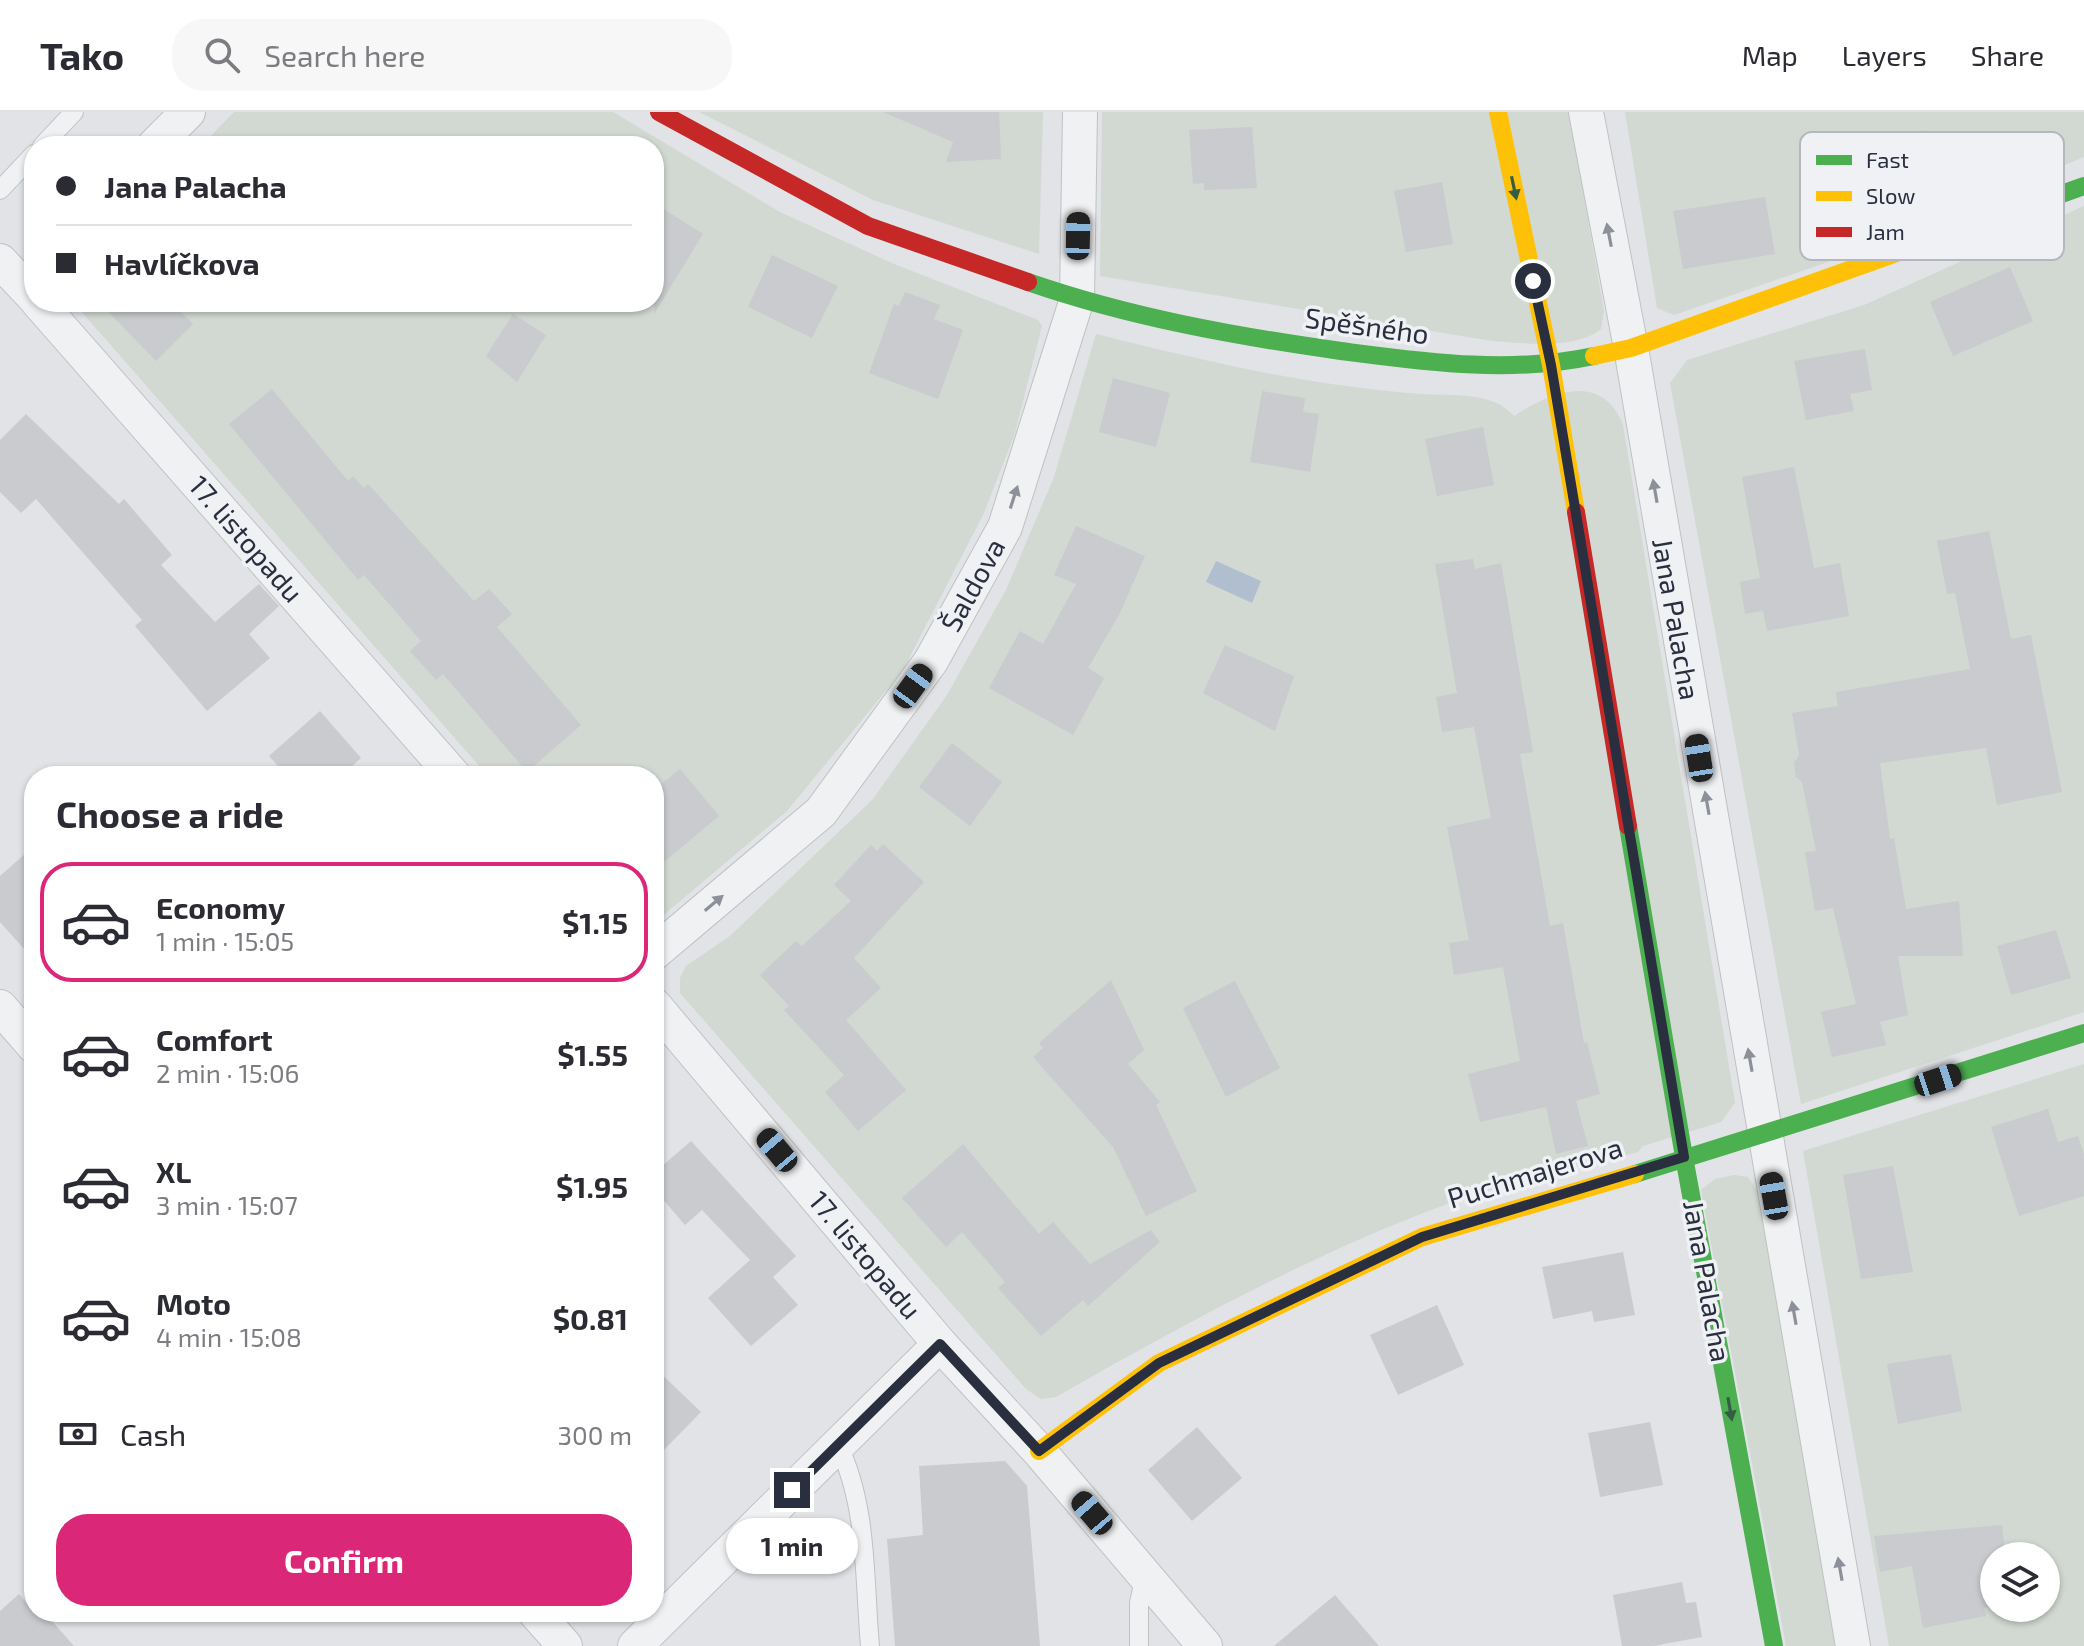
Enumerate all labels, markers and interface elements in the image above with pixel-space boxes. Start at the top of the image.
search box [172,19,732,91]
text: Tako [40,32,124,78]
icon: search [200,33,244,77]
text: Search here [264,37,425,73]
text: Map [1742,38,1798,72]
text: Layers [1842,38,1927,72]
text: Share [1971,38,2044,72]
legend [1800,132,2064,260]
text: Fast [1866,146,1909,172]
text: Jana Palacha [104,168,287,204]
one-way arrow [1508,176,1521,201]
text: Slow [1866,182,1915,208]
car [1066,212,1090,260]
text: Jam [1866,218,1905,244]
one-way arrow [1603,223,1615,248]
text: Havlíčkova [104,245,260,281]
route start [1515,263,1551,299]
street label: Spěšného [1303,299,1431,351]
street label: 17. listopadu [183,468,311,609]
one-way arrow [1648,479,1660,504]
one-way arrow [1008,484,1021,508]
street label: Šaldova [933,532,1012,637]
street label: Jana Palacha [1646,535,1708,702]
car [889,660,937,712]
car [1683,732,1715,784]
one-way arrow [1700,790,1713,815]
text: Choose a ride [56,792,284,835]
icon: car [60,886,132,958]
text: Economy [156,889,285,925]
one-way arrow [703,895,723,912]
text: $1.15 [562,904,628,940]
text: 1 min · 15:05 [156,925,294,956]
icon: car [60,1018,132,1090]
text: Comfort [156,1021,273,1057]
text: $1.55 [557,1036,628,1072]
one-way arrow [1743,1047,1756,1072]
text: 2 min · 15:06 [156,1057,299,1088]
car [1911,1061,1965,1099]
car [752,1124,802,1176]
street label: Puchmajerova [1443,1129,1626,1215]
icon: car [60,1150,132,1222]
text: XL [156,1153,191,1189]
text: $1.95 [556,1168,628,1204]
car [1758,1170,1790,1222]
street label: 17. listopadu [802,1183,929,1325]
text: 3 min · 15:07 [156,1189,298,1220]
street label: Jana Palacha [1677,1197,1739,1364]
icon: car [60,1282,132,1354]
text: Moto [156,1285,231,1321]
text: $0.81 [553,1300,628,1336]
one-way arrow [1788,1300,1800,1325]
text: 4 min · 15:08 [156,1321,302,1352]
one-way arrow [1725,1397,1737,1422]
icon: cash [56,1412,100,1456]
text: Cash [120,1416,186,1452]
text: 300 m [558,1419,632,1450]
route end [774,1472,810,1508]
car [1067,1487,1117,1539]
button: Confirm [56,1514,632,1606]
callout: 1 min [726,1518,858,1574]
text: 1 min [761,1530,823,1561]
map controls [1980,1542,2060,1622]
button: layers [1980,1542,2060,1622]
one-way arrow [1833,1556,1845,1581]

